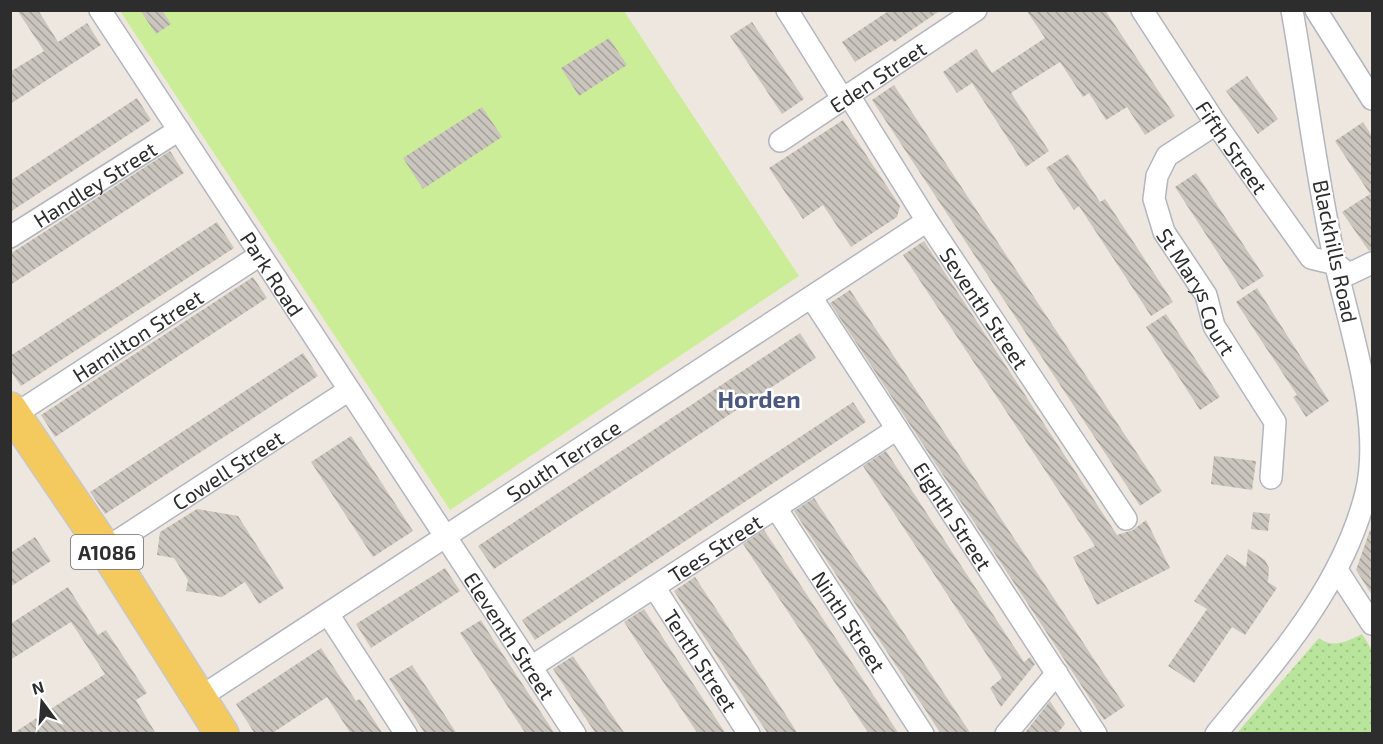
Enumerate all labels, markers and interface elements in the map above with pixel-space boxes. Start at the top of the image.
street label: Eden Street [824,35,930,117]
street label: Fifth Street [1191,96,1274,198]
street label: Handley Street [28,135,161,232]
street label: Blackhills Road [1309,177,1363,325]
street label: St Marys Court [1152,223,1241,359]
street label: Park Road [236,226,310,320]
street label: Seventh Street [936,242,1034,373]
street label: Hamilton Street [67,283,207,386]
district label: Horden [717,384,801,413]
street label: South Terrace [501,413,625,506]
street label: Cowell Street [167,424,288,515]
street label: Eighth Street [909,457,998,574]
street label: Tees Street [663,508,766,587]
road number: A1086 [71,535,143,569]
street label: Ninth Street [808,566,892,676]
street label: Eleventh Street [460,567,561,704]
street label: Tenth Street [659,604,743,716]
north arrow [12,672,72,732]
text: N [30,676,46,698]

